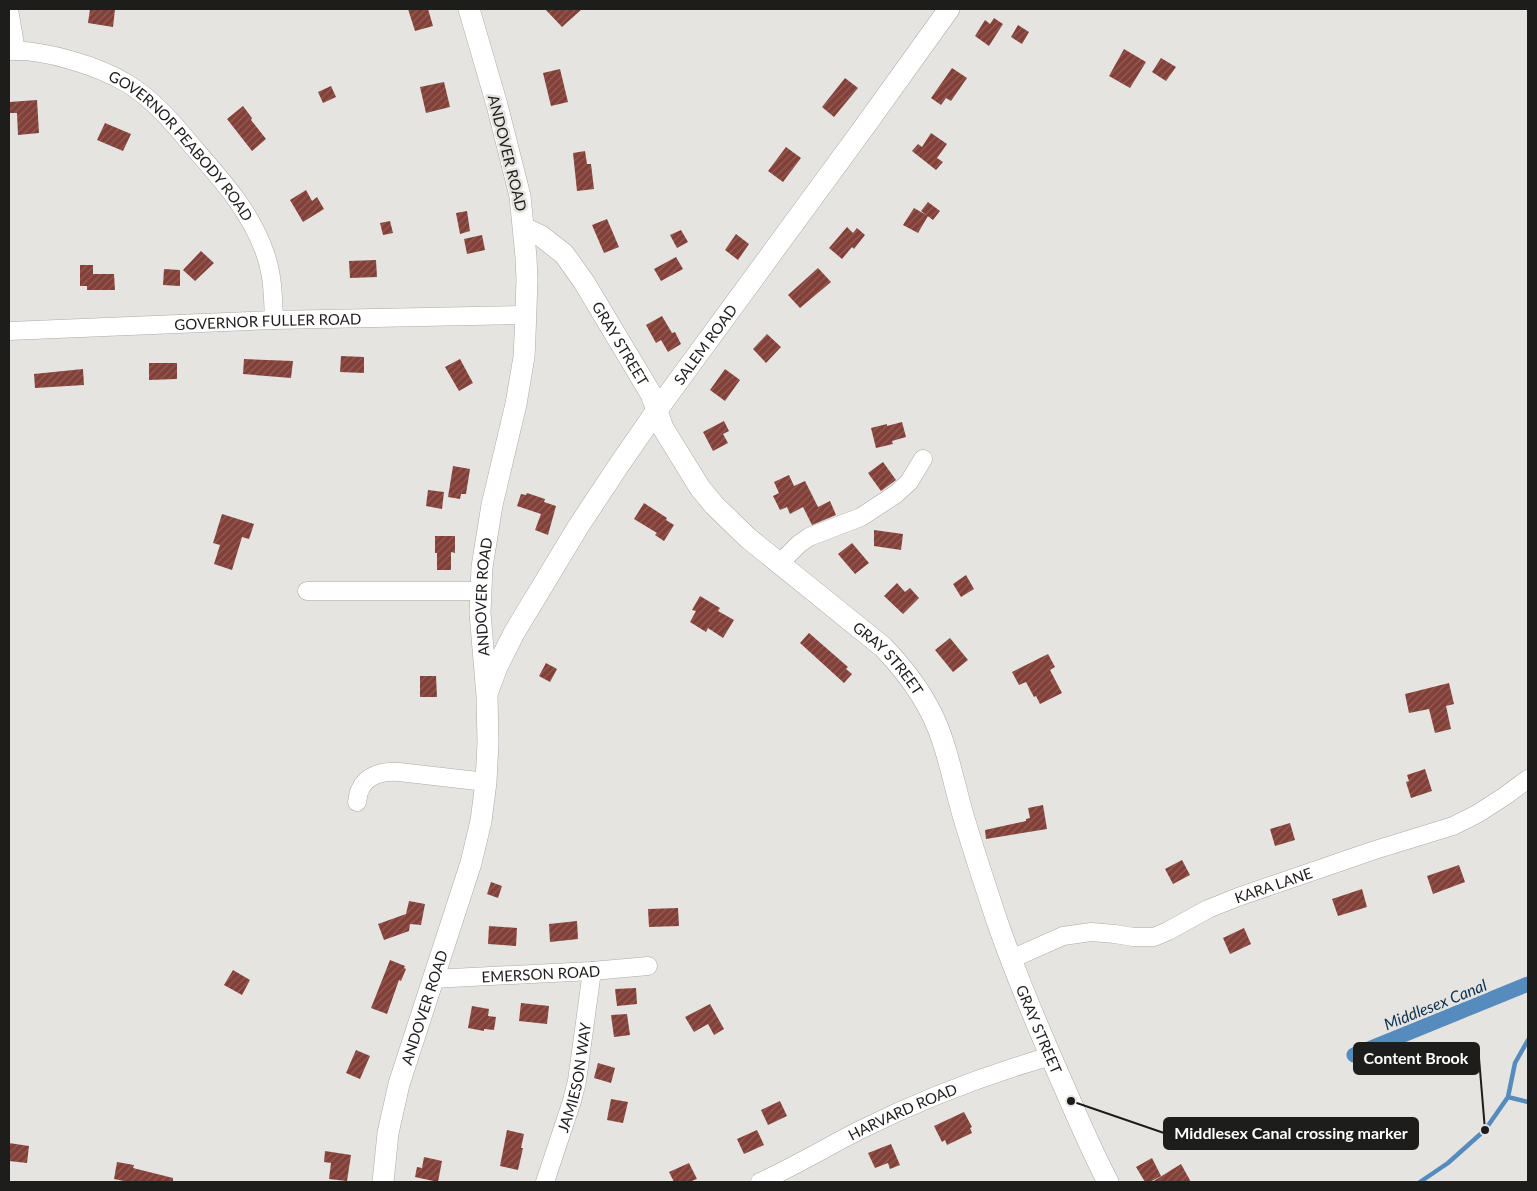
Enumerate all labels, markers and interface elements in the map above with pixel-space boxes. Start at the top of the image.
street label: GOVERNOR PEABODY ROAD [106,66,257,224]
street label: ANDOVER ROAD [485,93,531,213]
street label: GRAY STREET [589,298,653,389]
street label: SALEM ROAD [670,301,740,388]
street label: GOVERNOR FULLER ROAD [174,309,361,333]
street label: ANDOVER ROAD [471,536,496,657]
street label: GRAY STREET [850,618,927,698]
street label: KARA LANE [1232,863,1315,907]
street label: ANDOVER ROAD [397,948,451,1067]
street label: EMERSON ROAD [481,961,601,986]
water label: Middlesex Canal [1381,975,1489,1033]
street label: GRAY STREET [1013,982,1066,1077]
street label: JAMIESON WAY [553,1021,594,1134]
callout: Content Brook [1354,1043,1479,1074]
text: Content Brook [1364,1048,1469,1067]
street label: HARVARD ROAD [845,1079,959,1144]
callout: Middlesex Canal crossing marker [1164,1118,1418,1149]
text: Middlesex Canal crossing marker [1174,1123,1408,1142]

